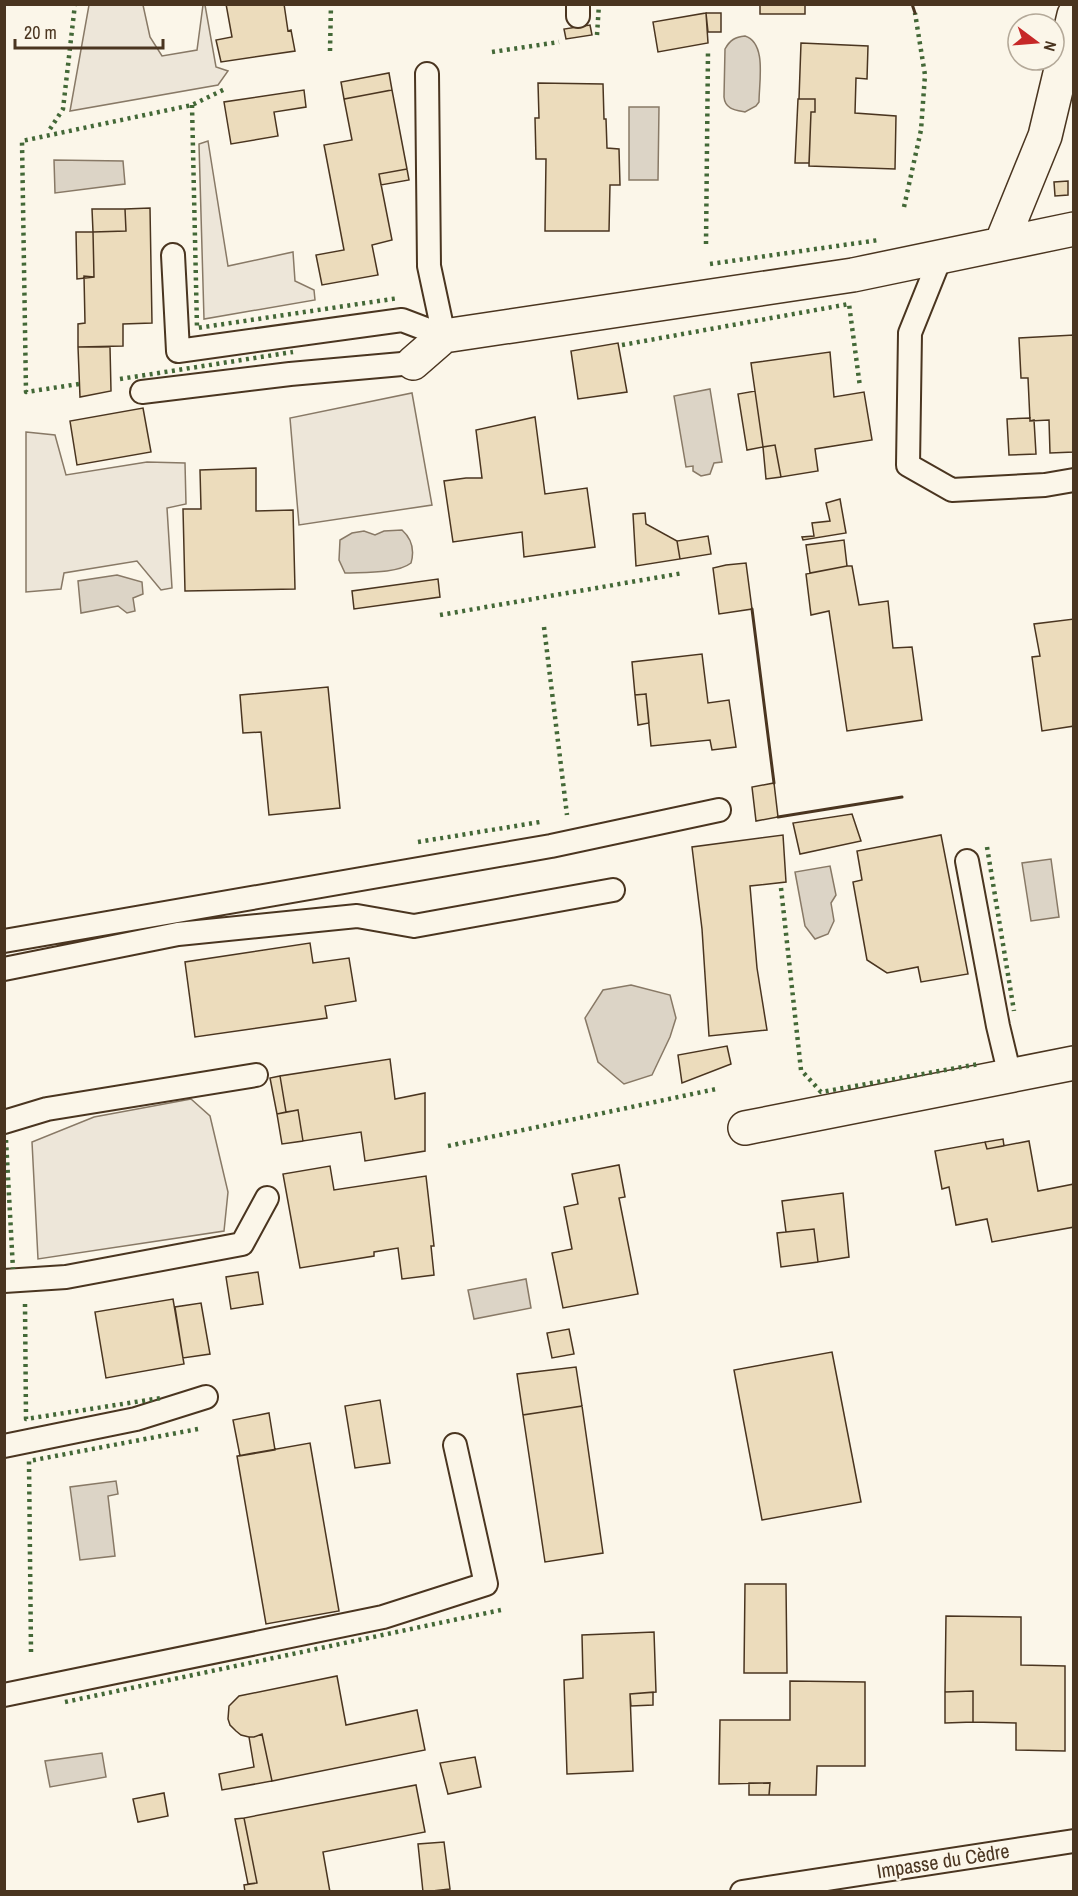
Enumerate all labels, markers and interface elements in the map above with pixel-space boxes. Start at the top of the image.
scale bar [15,12,164,50]
north arrow [1006,12,1066,72]
text: 20 m [24,20,57,45]
text: N [1039,39,1062,54]
street label: Impasse du Cèdre [875,1837,1011,1884]

